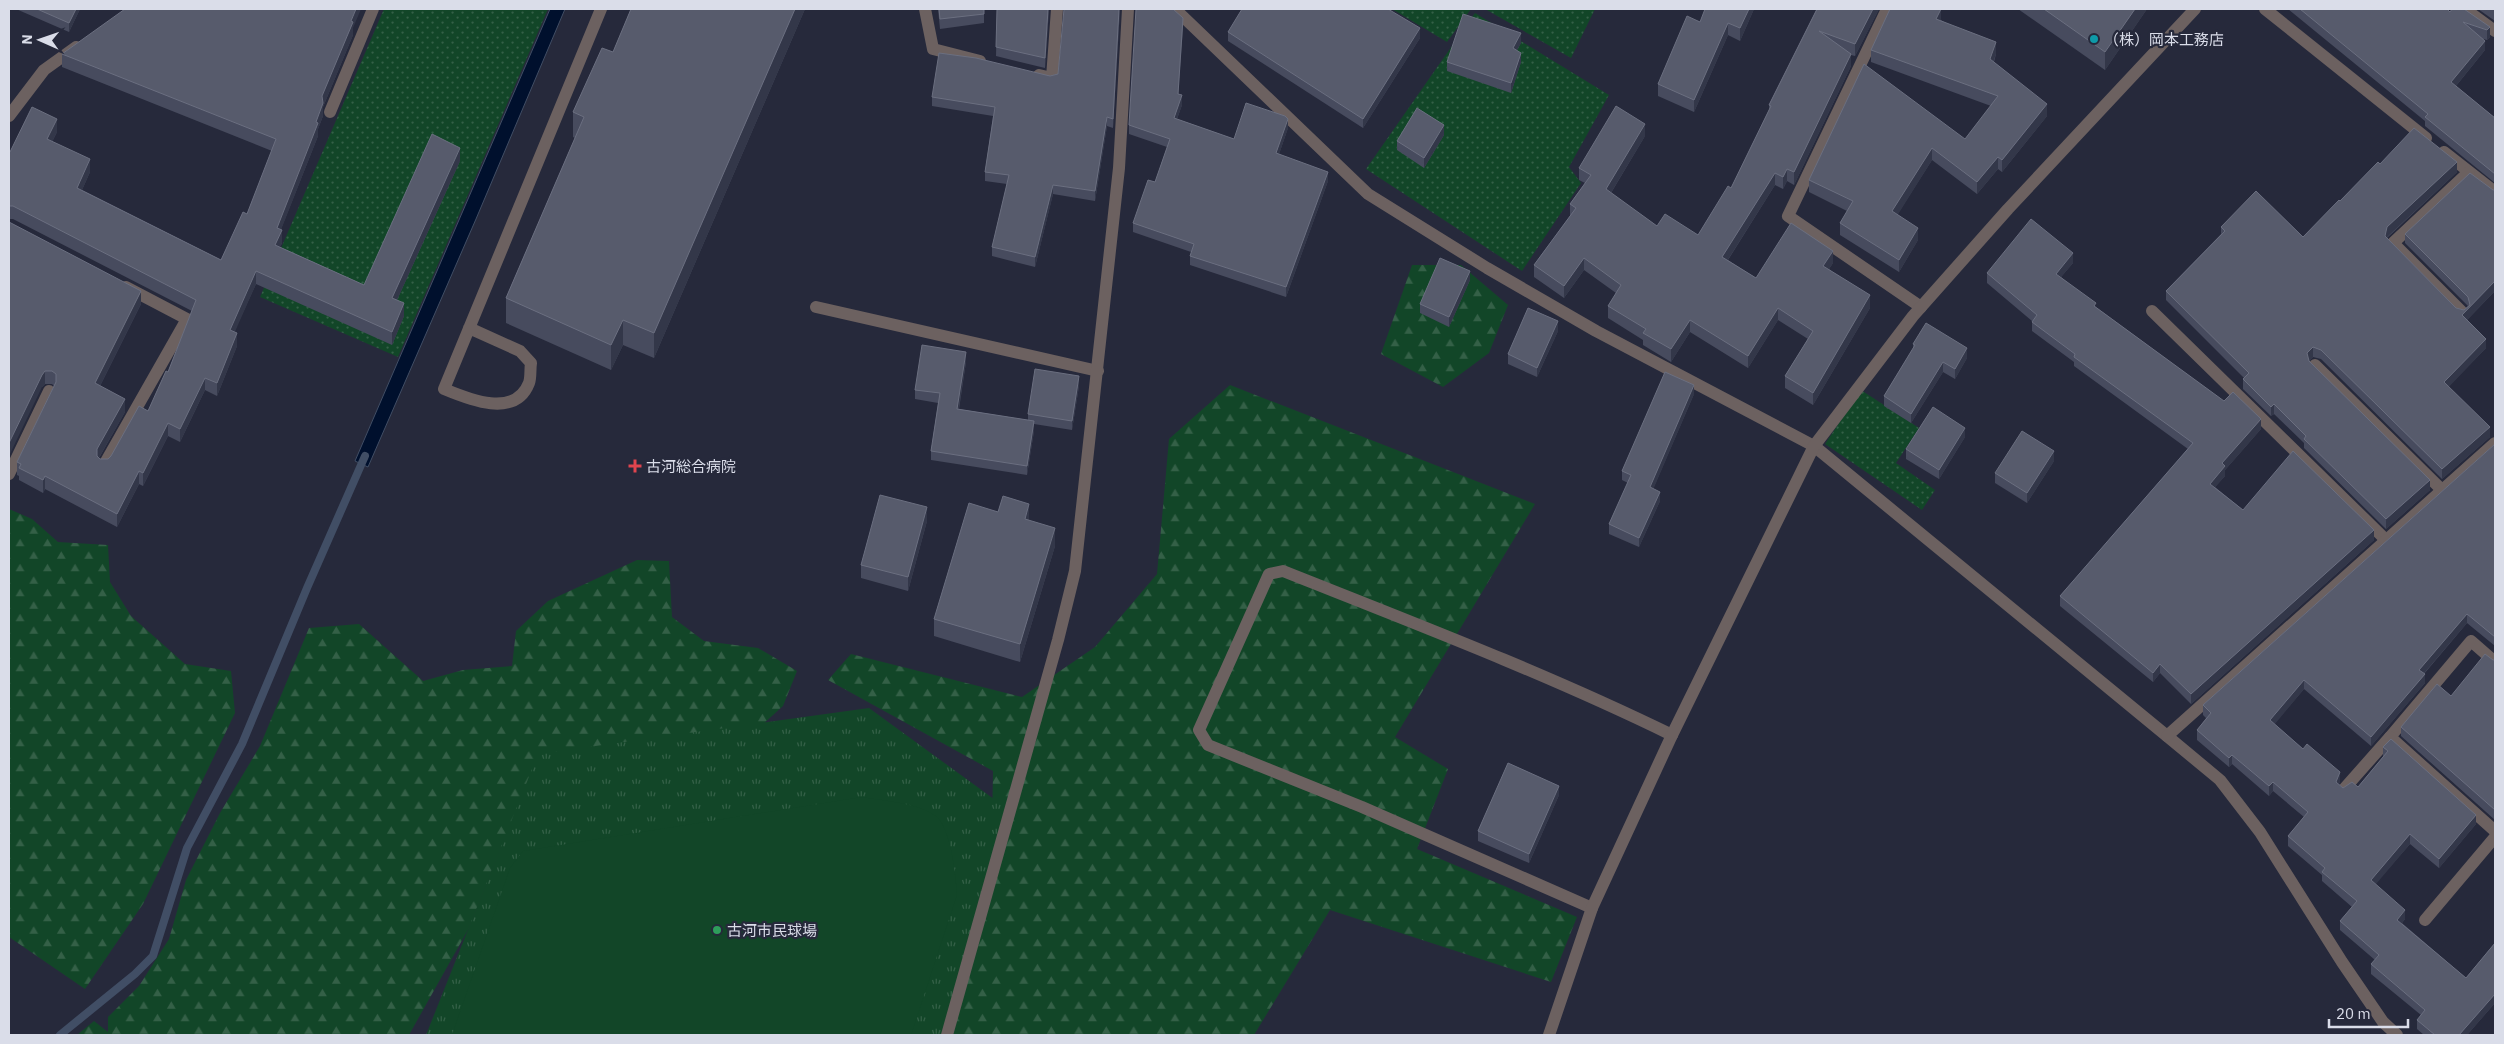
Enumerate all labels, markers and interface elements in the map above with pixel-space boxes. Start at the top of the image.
north arrow [15,15,65,65]
place label: （株）岡本工務店 [2104,30,2224,49]
marker: （株）岡本工務店 [2088,33,2100,45]
text: N [18,34,36,45]
place label: 古河総合病院 [646,457,736,476]
marker: 古河総合病院 [628,459,642,473]
place label: 古河市民球場 [727,921,817,940]
marker: 古河市民球場 [711,924,723,936]
scale bar [2329,996,2408,1028]
text: 20 m [2336,1004,2371,1023]

